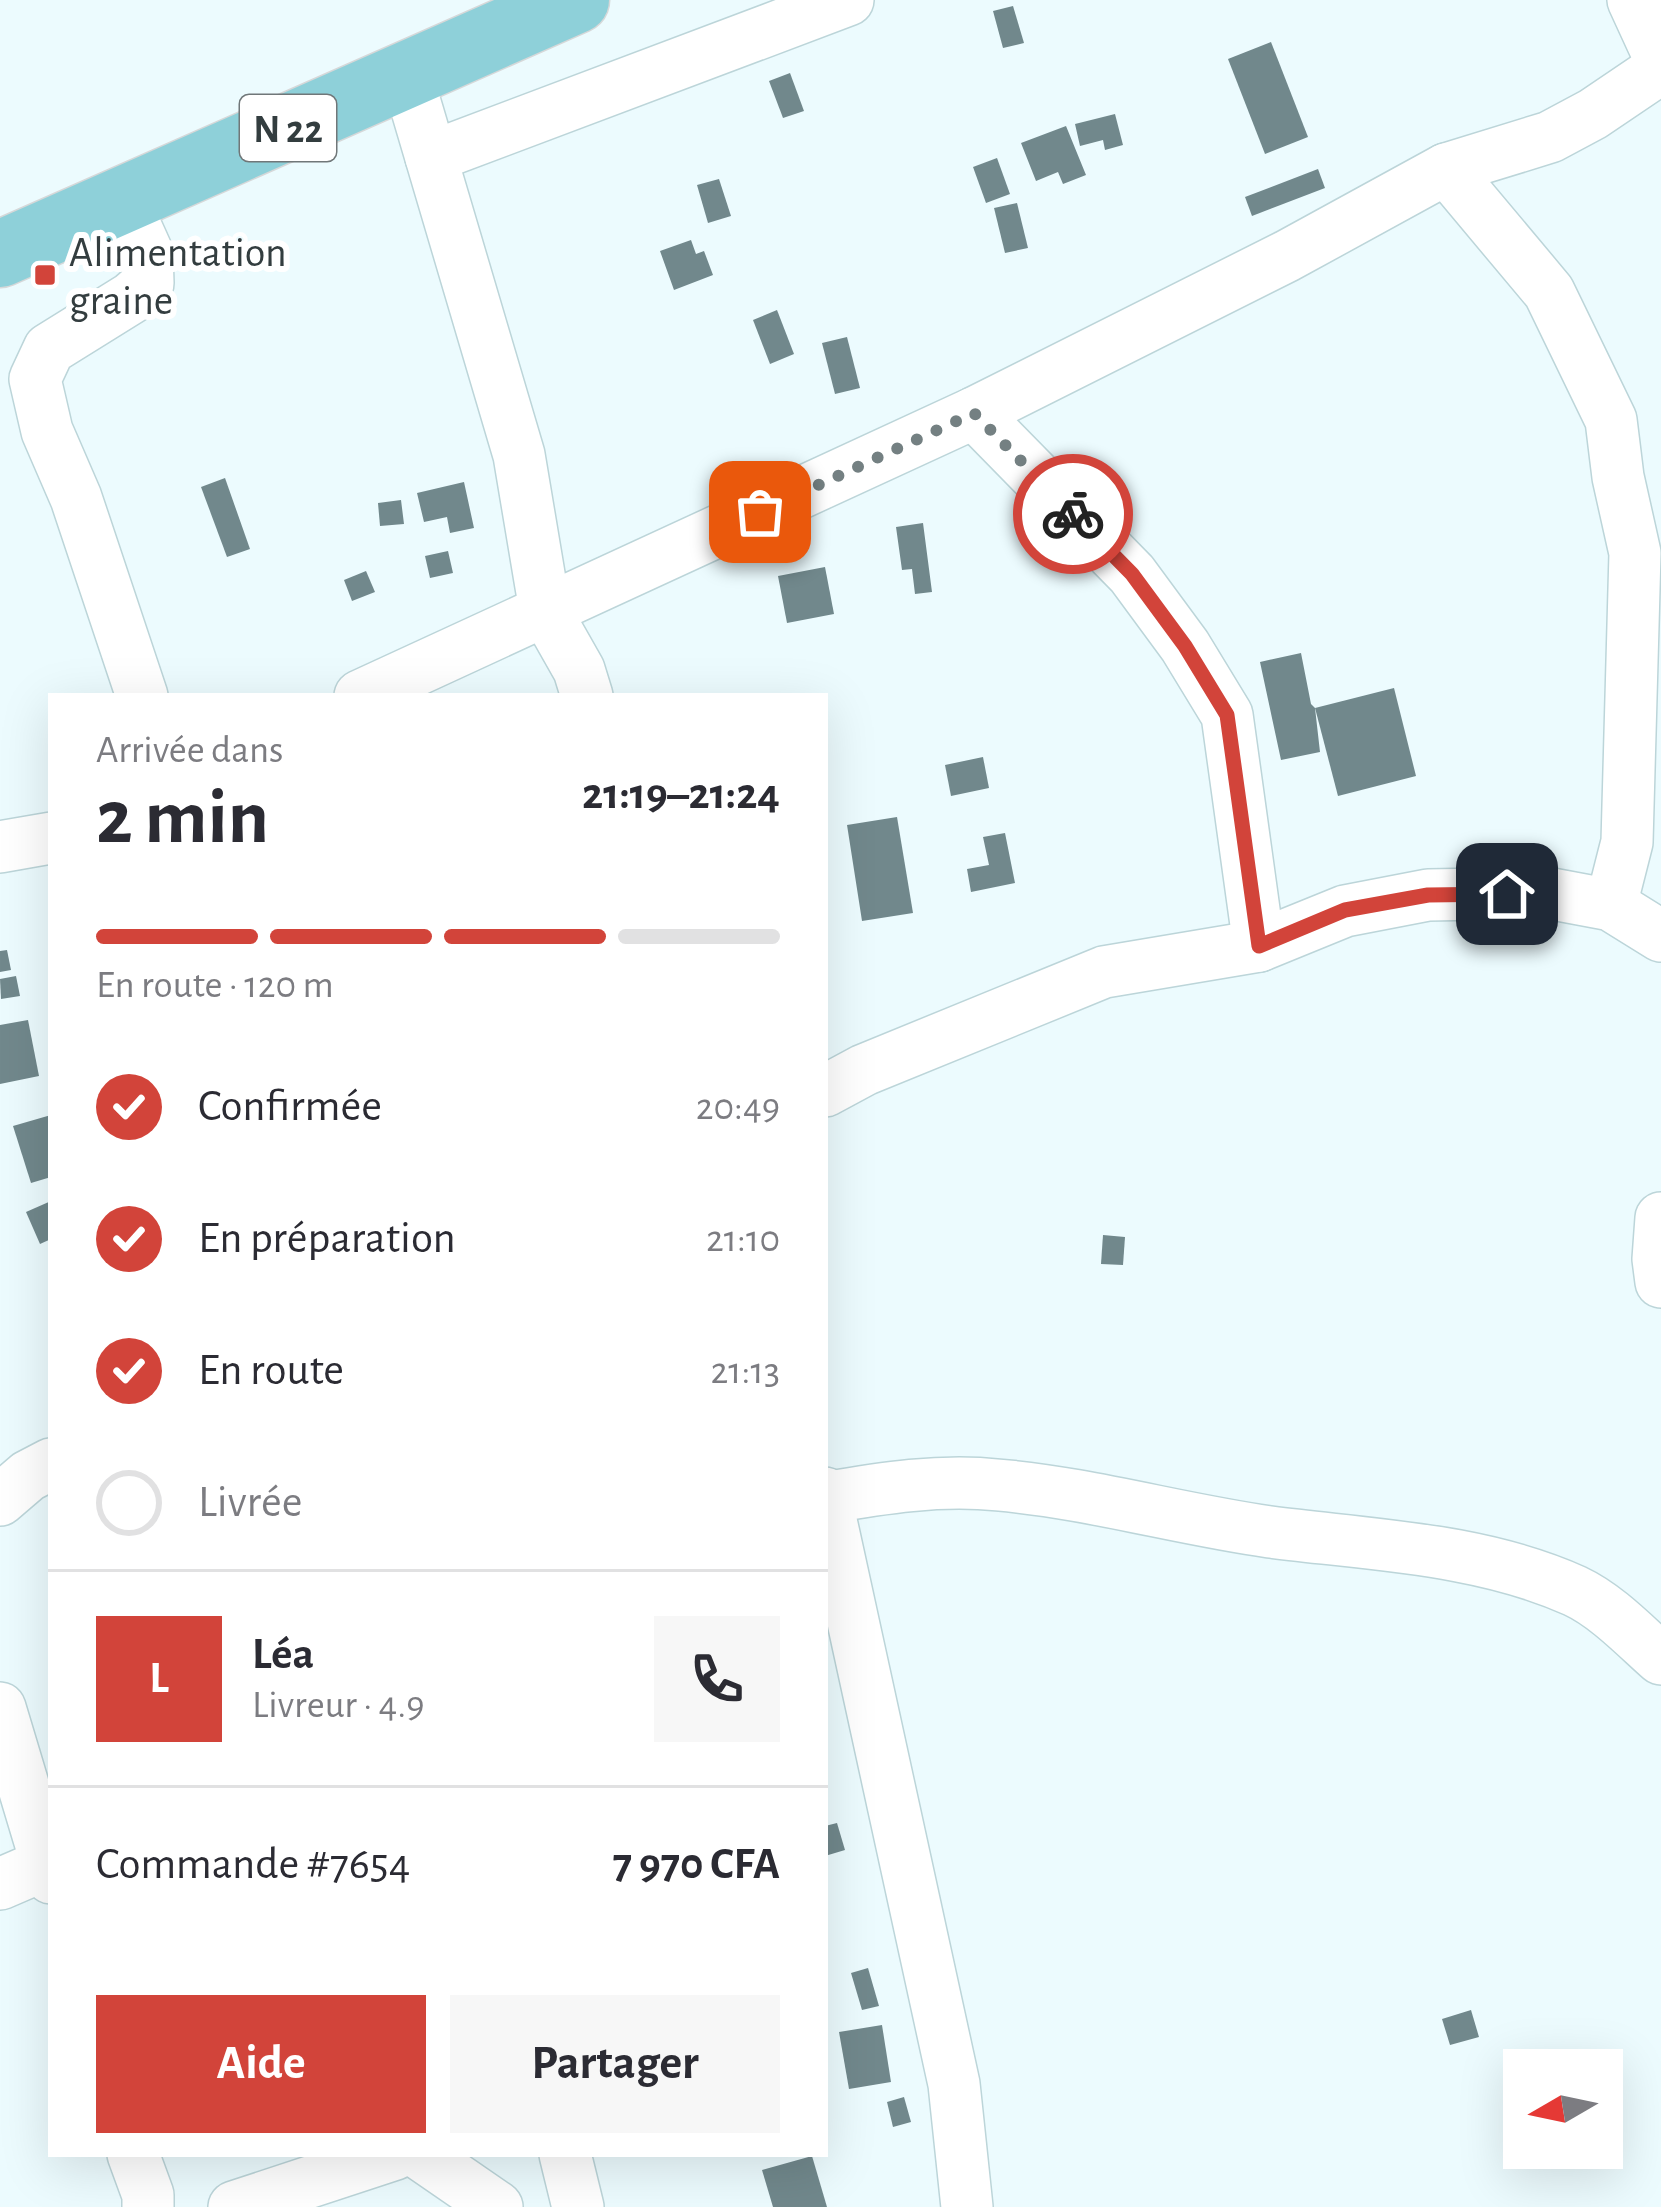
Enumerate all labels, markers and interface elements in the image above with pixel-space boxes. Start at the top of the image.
road number: N 22 [240,95,336,161]
place label: Alimentation graine [69,232,287,322]
marker: Alimentation graine [32,262,58,288]
courier [1013,454,1133,574]
pin [709,461,811,563]
icon: bag [727,479,793,545]
icon: bike [1040,481,1106,547]
text: Arrivée dans [96,731,283,770]
text: 21:19–21:24 [582,772,780,817]
text: 2 min [96,780,269,858]
pin [1456,843,1558,945]
icon: home [1474,861,1540,927]
text: En route · 120 m [96,966,334,1005]
icon: check [96,1074,162,1140]
text: Confirmée [198,1084,382,1129]
text: 20:49 [696,1088,780,1127]
icon: check [96,1206,162,1272]
text: En préparation [198,1216,456,1261]
text: 21:10 [706,1220,780,1259]
icon: check [96,1338,162,1404]
text: En route [198,1348,344,1393]
text: 21:13 [710,1352,780,1391]
text: Livrée [198,1480,303,1525]
button: phone [654,1616,780,1742]
text: Léa [252,1632,314,1677]
text: L [149,1656,169,1701]
text: Livreur · 4.9 [252,1686,425,1725]
text: Commande #7654 [96,1842,410,1887]
text: 7 970 CFA [613,1842,780,1887]
button: Aide [96,1995,426,2133]
button: Partager [450,1995,780,2133]
north arrow [1503,2049,1623,2169]
map controls [1503,2049,1623,2169]

